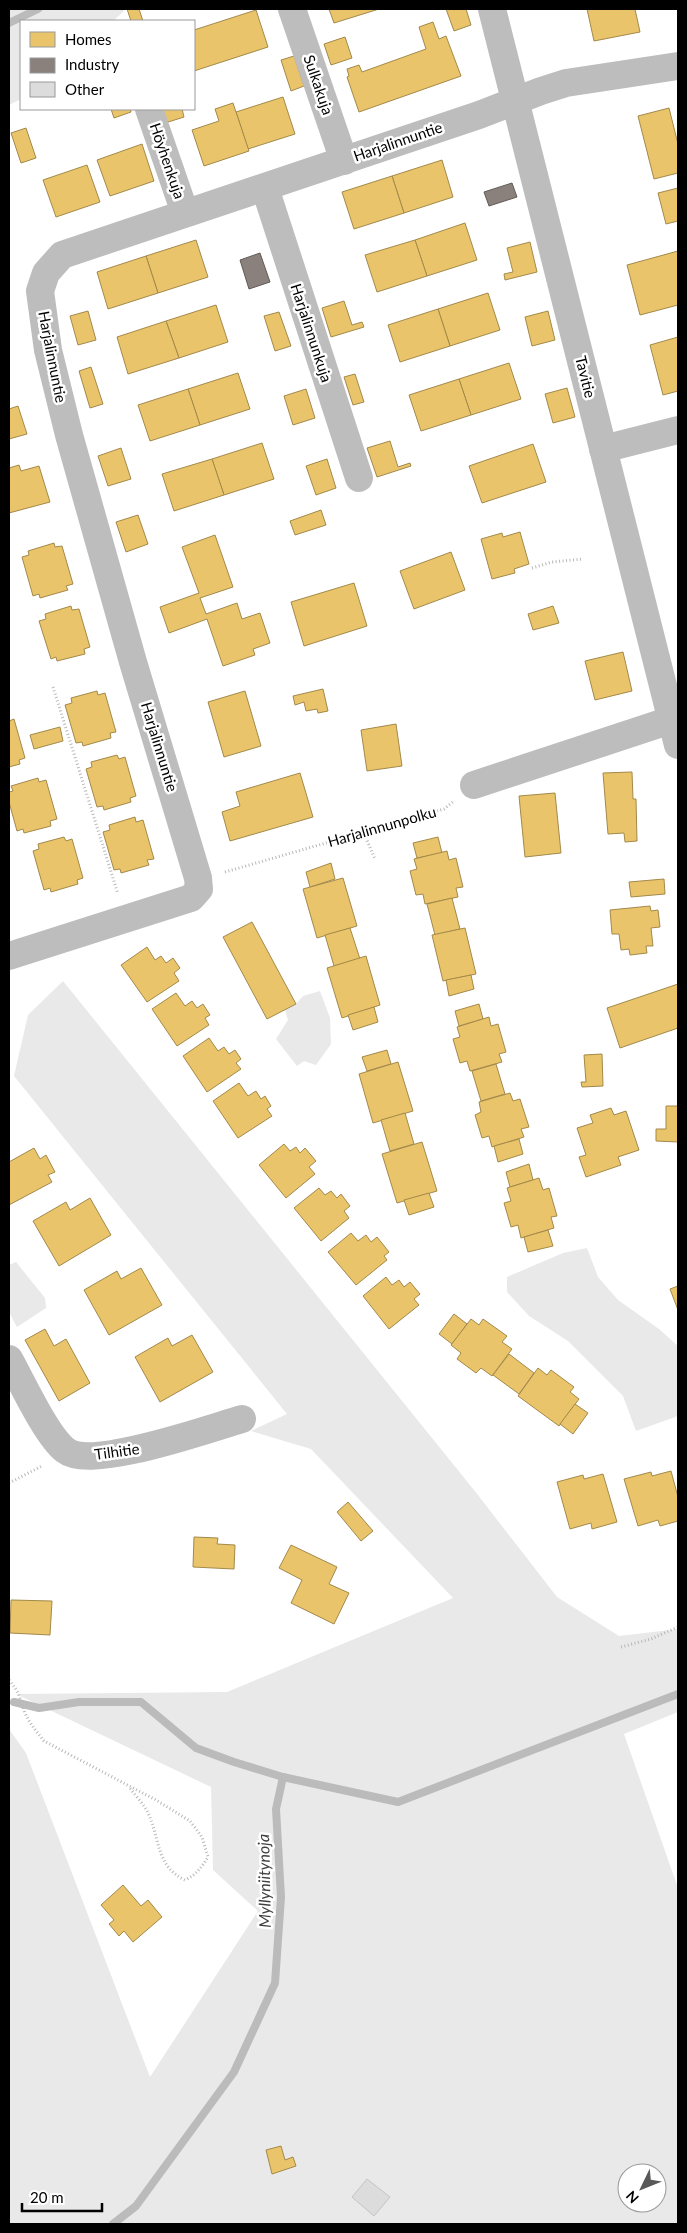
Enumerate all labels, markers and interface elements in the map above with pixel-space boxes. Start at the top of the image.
legend [20,20,195,110]
text: Homes [65,30,111,48]
street label: Sulkakuja [300,52,338,117]
text: Industry [65,55,120,73]
text: Other [65,80,105,98]
street label: Harjalinnuntie [351,117,445,165]
street label: Höyhenkuja [147,120,189,201]
street label: Harjalinnunkuja [287,281,336,384]
street label: Harjalinnuntie [35,310,71,404]
street label: Tavitie [572,354,600,400]
street label: Harjalinnuntie [138,700,182,794]
street label: Harjalinnunpolku [325,802,438,850]
street label: Tilhitie [93,1439,141,1463]
water label: Myllyniitynoja [253,1834,274,1928]
north arrow [617,2163,667,2213]
scale bar [22,2180,102,2212]
text: N [622,2187,642,2207]
text: 20 m [30,2188,64,2206]

